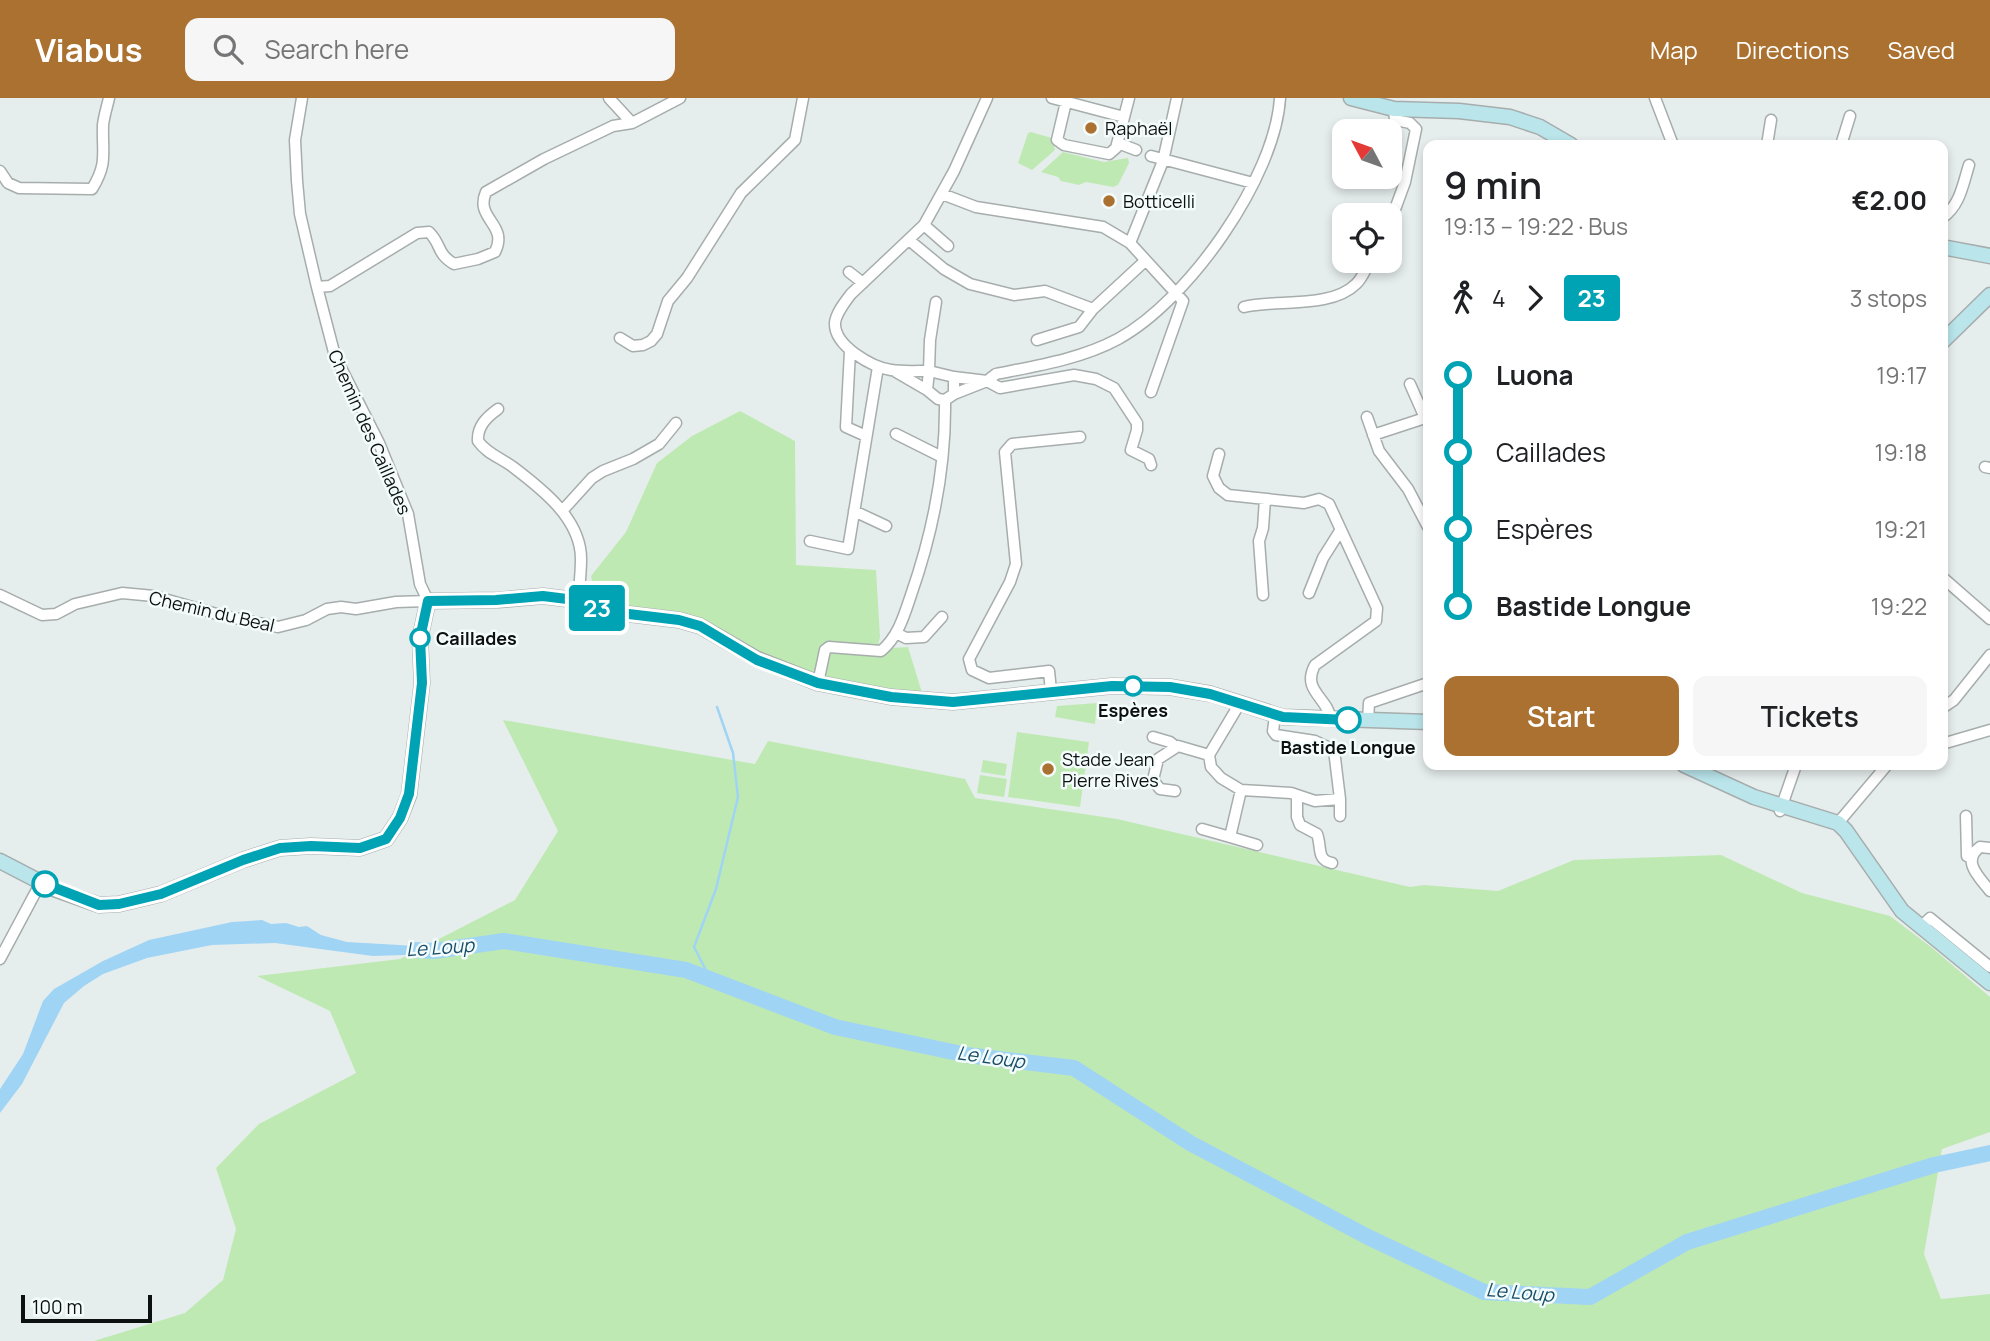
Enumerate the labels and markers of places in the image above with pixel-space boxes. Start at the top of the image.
place label: Raphaël [1105,116,1172,140]
marker: Raphaël [1083,120,1099,136]
place label: Botticelli [1123,189,1195,213]
marker: Botticelli [1101,193,1117,209]
place label: Caillades [436,626,517,650]
marker: Caillades [410,628,430,648]
marker: Espères [1123,676,1143,696]
place label: Espères [1098,698,1168,722]
marker: Bastide Longue [1335,707,1361,733]
place label: Bastide Longue [1280,735,1416,759]
place label: Stade Jean Pierre Rives [1062,747,1159,792]
marker: Stade Jean Pierre Rives [1040,761,1056,777]
unlabelled marker [32,871,58,897]

